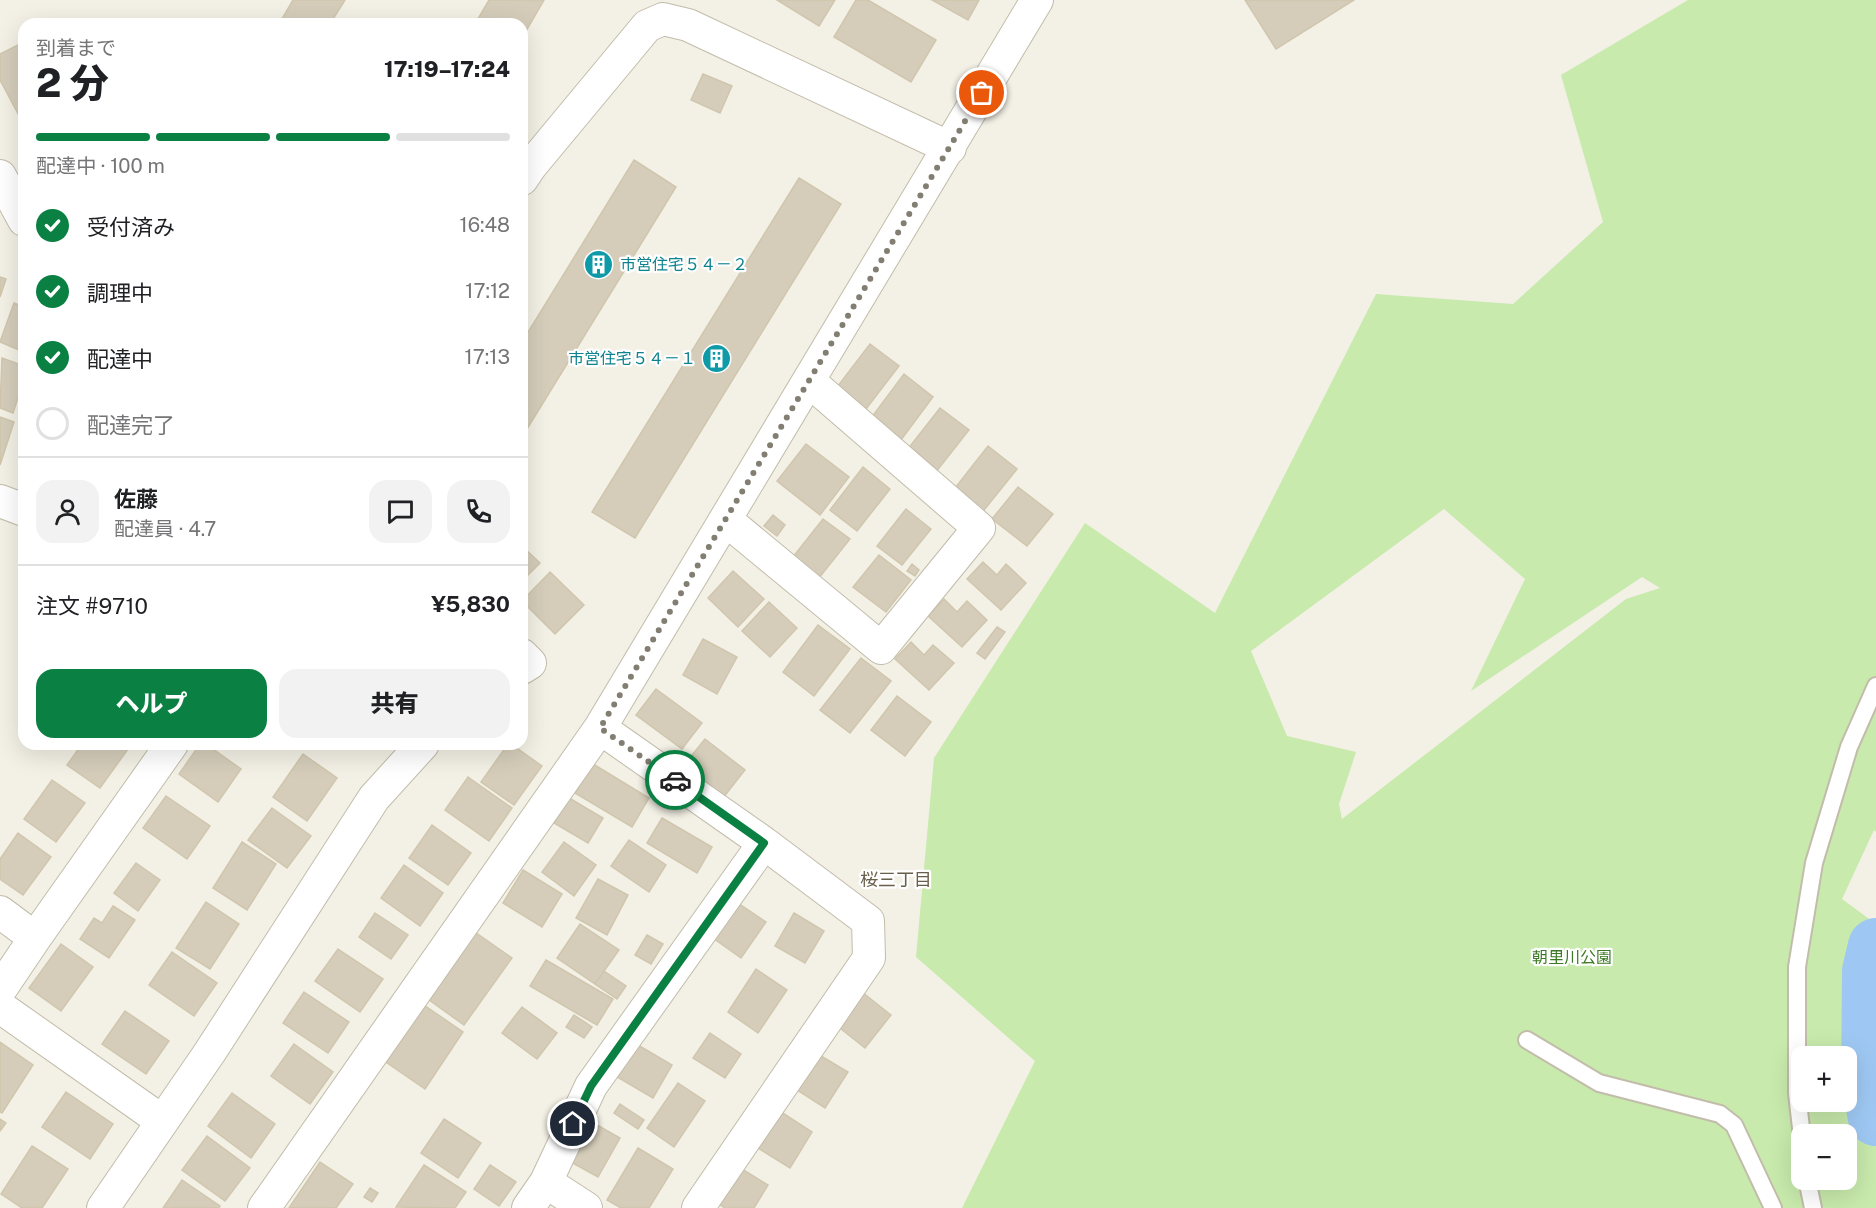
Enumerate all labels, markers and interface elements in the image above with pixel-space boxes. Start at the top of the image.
text: 到着まで [36,36,116,60]
text: 17:19–17:24 [384,56,510,82]
text: 2 分 [36,60,109,106]
pin [956,67,1007,118]
icon: bag [965,76,998,109]
text: 配達中 · 100 m [36,154,165,178]
icon: check [36,209,69,242]
text: 16:48 [460,213,510,237]
text: 受付済み [87,214,175,240]
building icon: 市営住宅５４－２ [583,248,615,280]
place label: 市営住宅５４－２ [620,255,748,274]
icon: check [36,275,69,308]
text: 17:12 [465,279,510,303]
text: 調理中 [87,280,153,306]
icon: check [36,341,69,374]
building icon: 市営住宅５４－１ [701,342,733,374]
text: 17:13 [465,345,510,369]
text: 配達中 [87,346,153,372]
place label: 市営住宅５４－１ [568,349,696,368]
text: 配達完了 [87,412,175,438]
button: person [36,480,99,543]
button: chat [369,480,432,543]
button: phone [447,480,510,543]
text: 佐藤 [114,486,158,512]
text: 配達員 · 4.7 [114,517,216,541]
text: ¥5,830 [431,591,510,617]
text: 注文 #9710 [36,593,148,619]
button: ヘルプ [36,669,267,738]
button: 共有 [279,669,510,738]
courier [645,750,705,810]
icon: car [659,764,692,797]
district label: 桜三丁目 [860,869,932,890]
park label: 朝里川公園 [1532,948,1612,967]
map controls [1791,1046,1857,1190]
button: + [1791,1046,1857,1112]
pin [547,1098,598,1149]
icon: home [556,1107,589,1140]
button: − [1791,1124,1857,1190]

